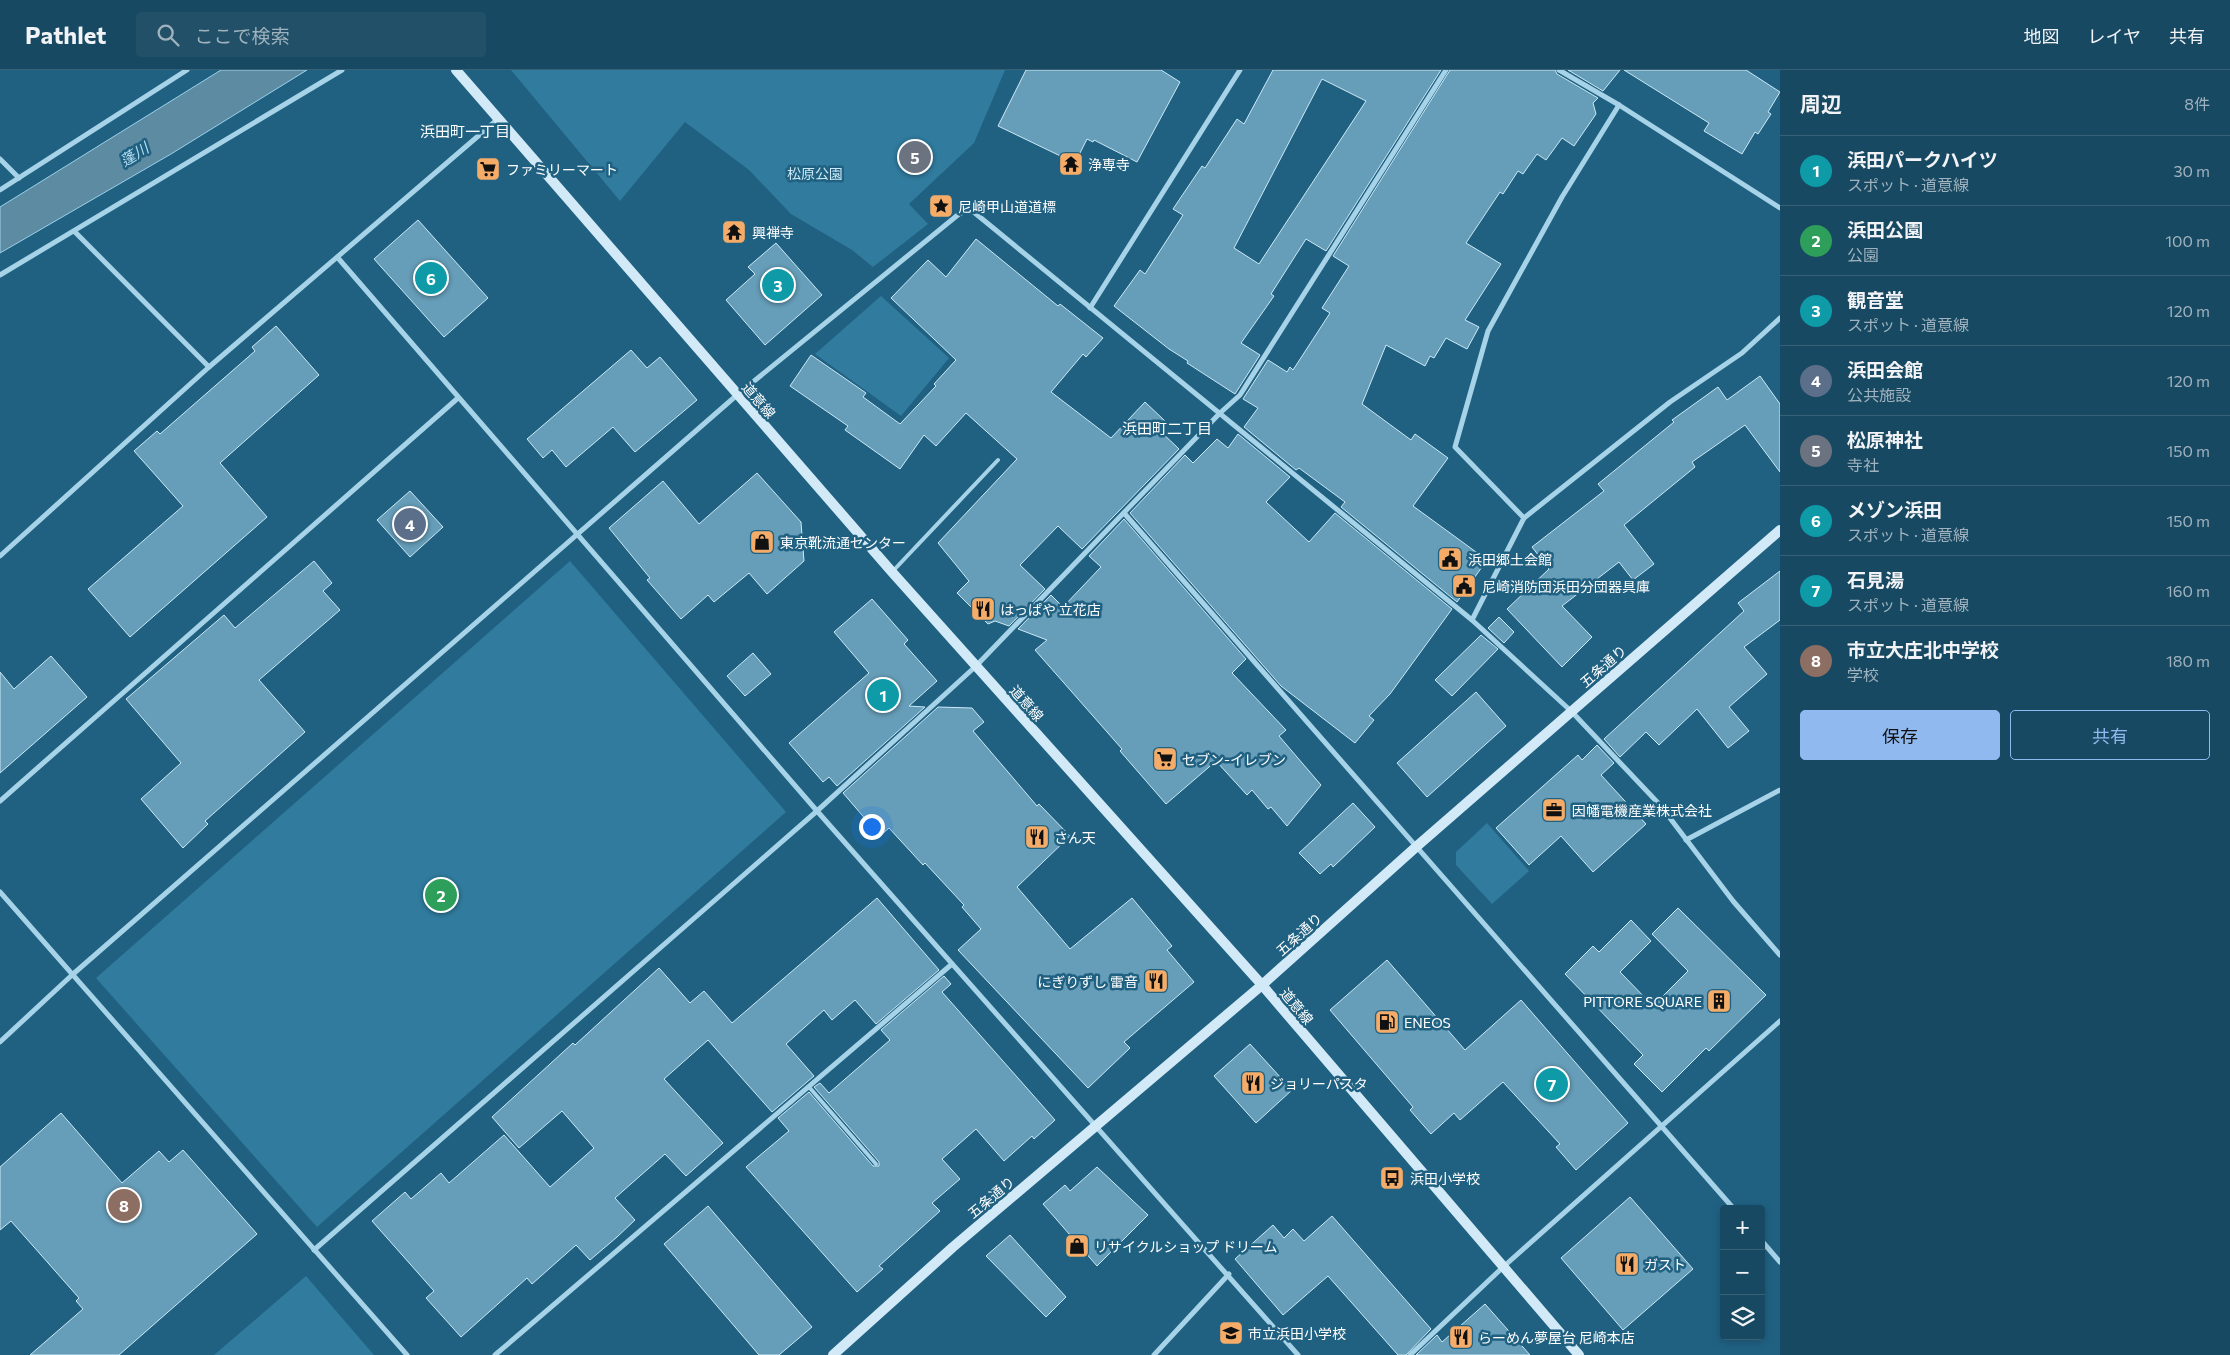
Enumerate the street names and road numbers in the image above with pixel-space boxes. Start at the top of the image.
street label: 道意線 [739,379,779,421]
street label: 五条通り [1576,641,1630,691]
street label: 道意線 [1007,682,1047,724]
street label: 五条通り [1273,909,1325,959]
street label: 道意線 [1277,984,1317,1028]
street label: 五条通り [964,1172,1018,1222]

